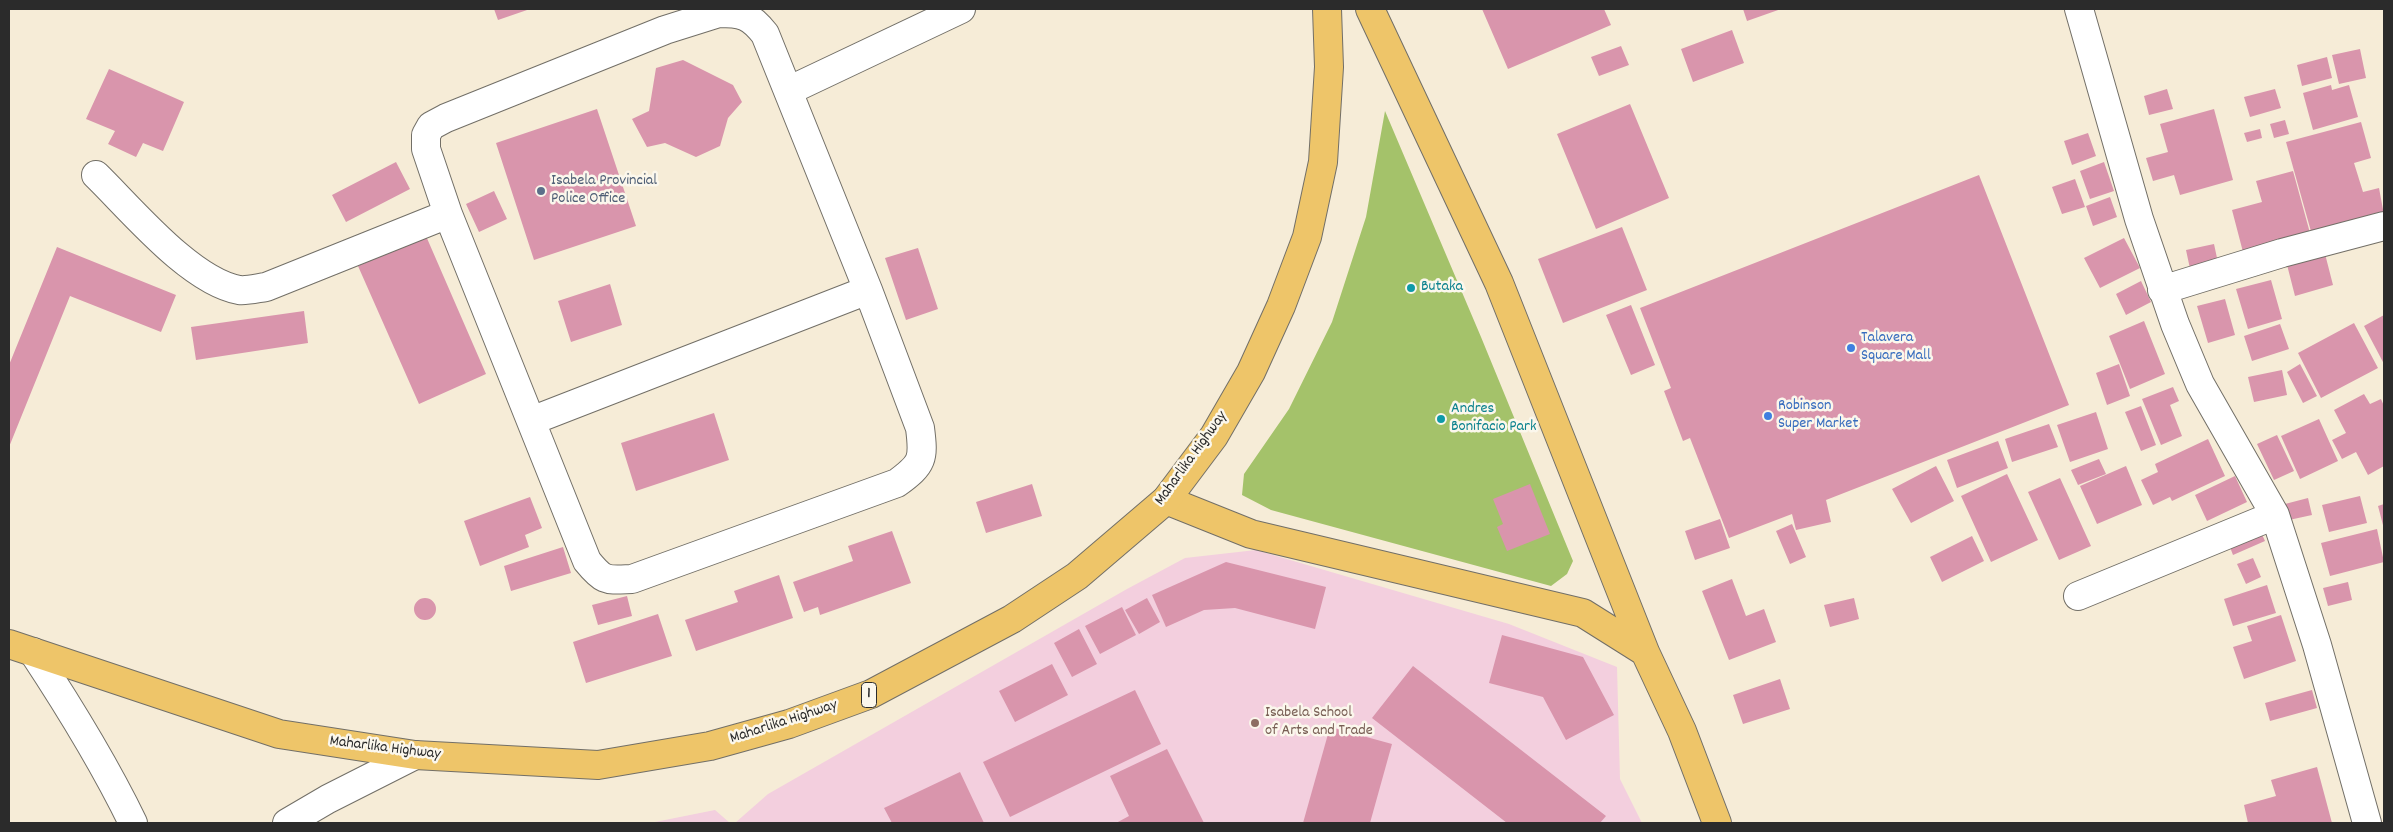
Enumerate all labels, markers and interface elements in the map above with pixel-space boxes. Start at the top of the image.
place label: Isabela Provincial Police Office [551,172,657,210]
marker: Isabela Provincial Police Office [535,185,547,197]
place label: Butaka [1421,278,1463,298]
marker: Butaka [1405,282,1417,294]
place label: Talavera Square Mall [1861,329,1931,367]
marker: Talavera Square Mall [1845,342,1857,354]
place label: Robinson Super Market [1778,397,1858,435]
place label: Andres Bonifacio Park [1451,400,1537,438]
street label: Maharlika Highway [1151,408,1233,510]
marker: Robinson Super Market [1762,410,1774,422]
marker: Andres Bonifacio Park [1435,413,1447,425]
road number: 1 [862,682,876,708]
street label: Maharlika Highway [728,697,840,749]
place label: Isabela School of Arts and Trade [1265,704,1373,742]
marker: Isabela School of Arts and Trade [1249,717,1261,729]
street label: Maharlika Highway [328,733,442,765]

